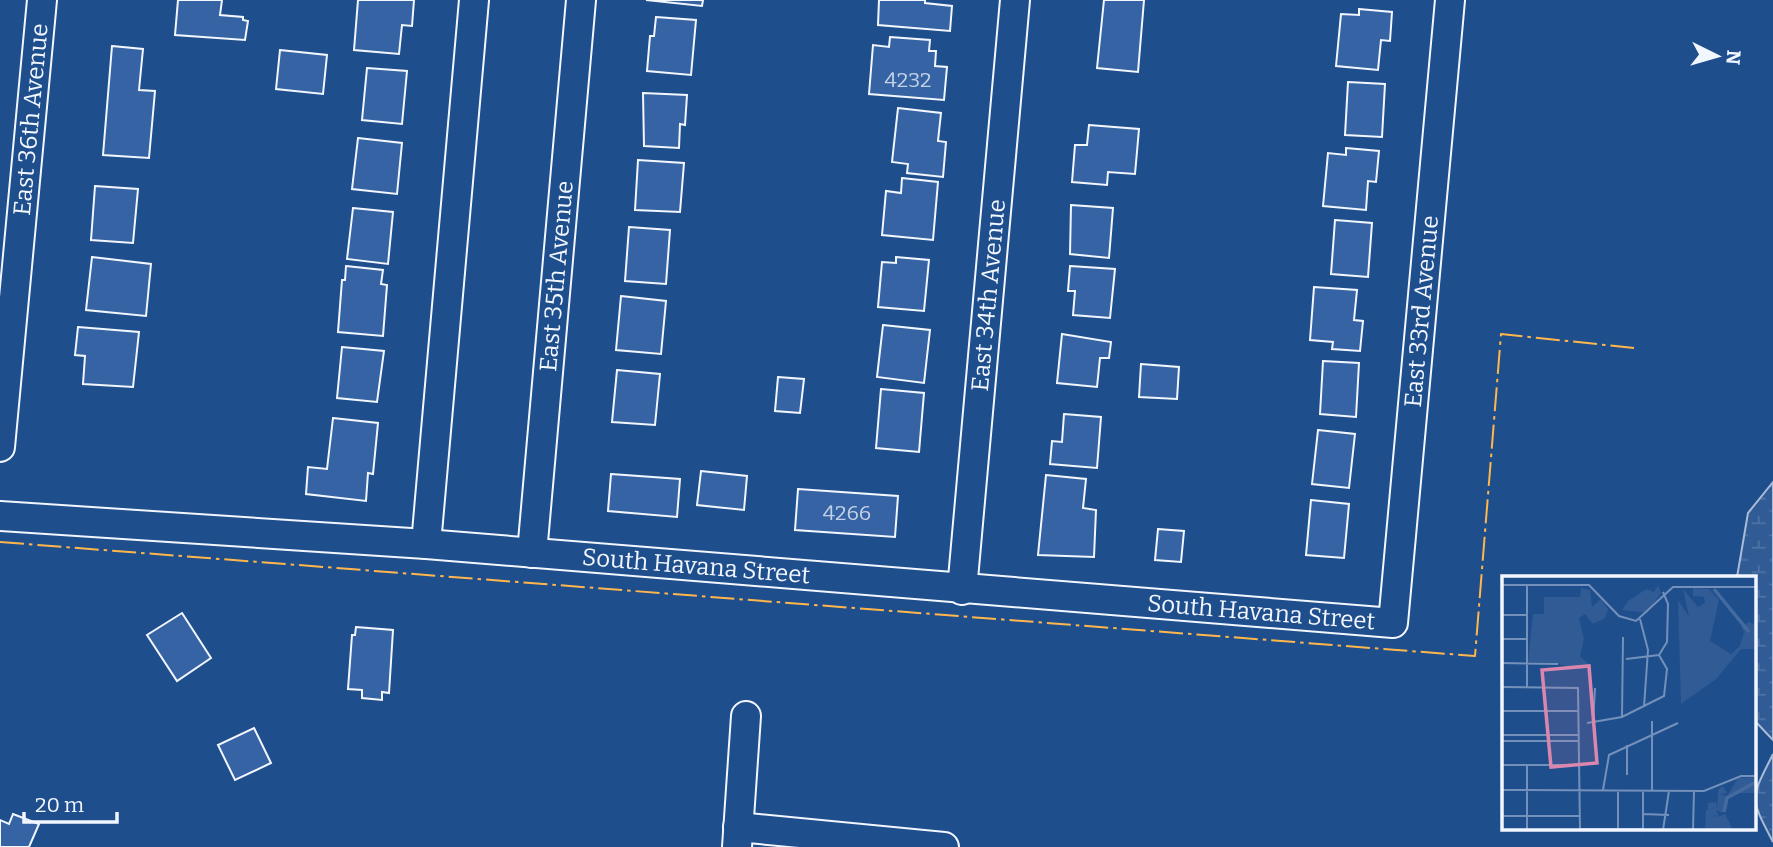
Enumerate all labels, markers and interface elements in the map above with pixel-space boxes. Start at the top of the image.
north arrow [1682,21,1752,91]
street label: East 36th Avenue [8,22,54,217]
text: N [1721,49,1746,66]
house number: 4232 [884,67,932,93]
street label: East 35th Avenue [534,179,579,373]
street label: East 34th Avenue [966,198,1011,393]
street label: East 33rd Avenue [1399,214,1444,409]
house number: 4266 [823,500,871,526]
street label: South Havana Street [581,543,812,589]
inset map [1502,576,1756,830]
street label: South Havana Street [1146,589,1377,636]
scale bar [24,780,117,824]
text: 20 m [35,792,84,818]

